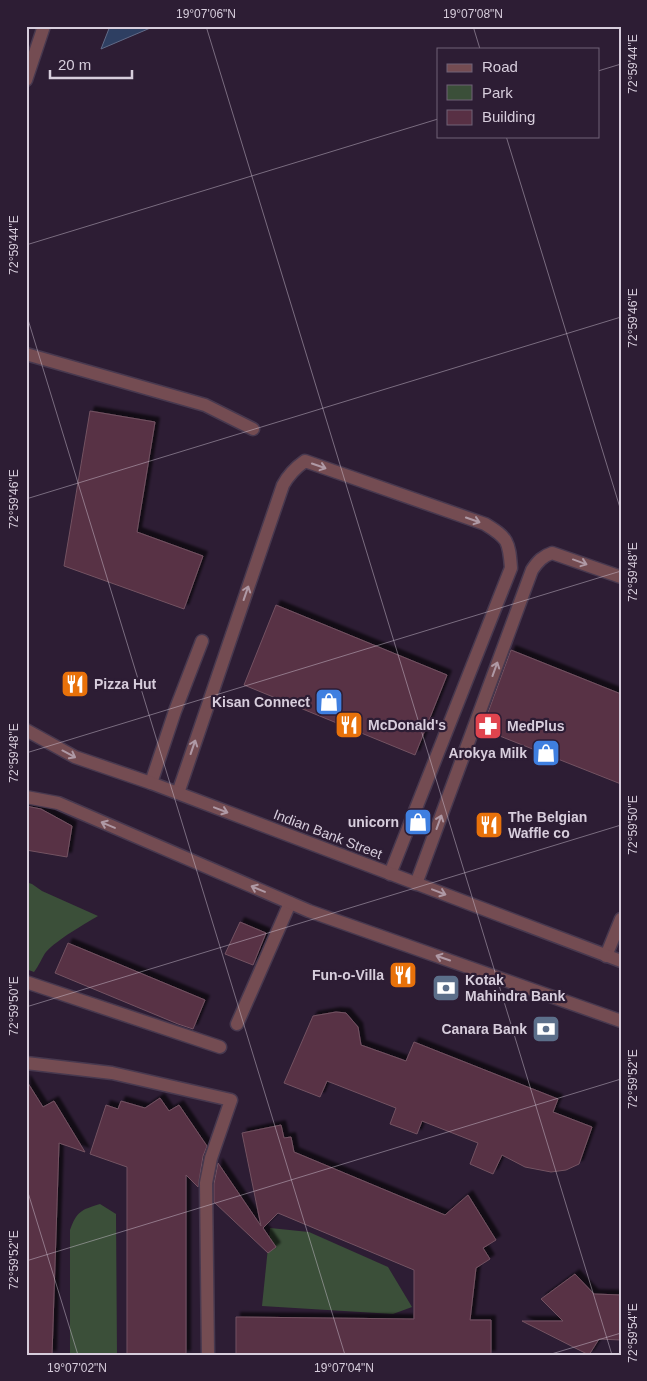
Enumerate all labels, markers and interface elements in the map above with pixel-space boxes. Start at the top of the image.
text: 19°07'06"N [176,7,236,21]
text: 19°07'08"N [443,7,503,21]
text: 72°59'44"E [626,34,640,94]
scale bar [50,48,132,80]
legend [437,48,600,138]
text: 20 m [58,56,91,73]
text: Road [482,58,518,75]
text: Park [482,84,513,101]
text: Building [482,108,535,125]
text: 72°59'44"E [7,215,21,275]
text: 72°59'46"E [626,288,640,348]
one-way arrow [311,462,326,471]
text: 72°59'46"E [7,469,21,529]
one-way arrow [464,515,480,525]
text: 72°59'48"E [626,542,640,602]
one-way arrow [571,558,587,567]
one-way arrow [242,586,251,602]
one-way arrow [491,662,500,677]
restaurant icon: Pizza Hut [60,669,90,699]
place label: Pizza Hut [94,676,157,692]
shop icon: Kisan Connect [314,687,344,717]
place label: Kisan Connect [212,694,310,710]
restaurant icon: McDonald's [334,710,364,740]
pharmacy icon: MedPlus [473,711,503,741]
place label: McDonald's [368,717,446,733]
place label: MedPlus [507,718,565,734]
text: 72°59'48"E [7,723,21,783]
shop icon: Arokya Milk [531,738,561,768]
one-way arrow [189,739,199,755]
place label: Arokya Milk [448,745,527,761]
one-way arrow [61,750,76,759]
text: 72°59'50"E [626,795,640,855]
one-way arrow [213,806,229,815]
street label: Indian Bank Street [271,806,385,862]
shop icon: unicorn [403,807,433,837]
place label: The Belgian Waffle co [508,809,587,841]
restaurant icon: The Belgian Waffle co [474,810,504,840]
place label: unicorn [348,814,399,830]
one-way arrow [435,814,444,830]
one-way arrow [101,820,116,829]
one-way arrow [251,883,266,893]
one-way arrow [431,888,446,897]
one-way arrow [436,953,451,962]
restaurant icon: Fun-o-Villa [388,960,418,990]
place label: Fun-o-Villa [312,967,384,983]
place label: Kotak Mahindra Bank [465,972,566,1004]
bank icon: Kotak Mahindra Bank [431,973,461,1003]
text: 72°59'50"E [7,976,21,1036]
bank icon: Canara Bank [531,1014,561,1044]
place label: Canara Bank [441,1021,527,1037]
text: 72°59'52"E [626,1049,640,1109]
text: 72°59'52"E [7,1230,21,1290]
text: 72°59'54"E [626,1303,640,1363]
text: 19°07'02"N [47,1361,107,1375]
text: 19°07'04"N [314,1361,374,1375]

